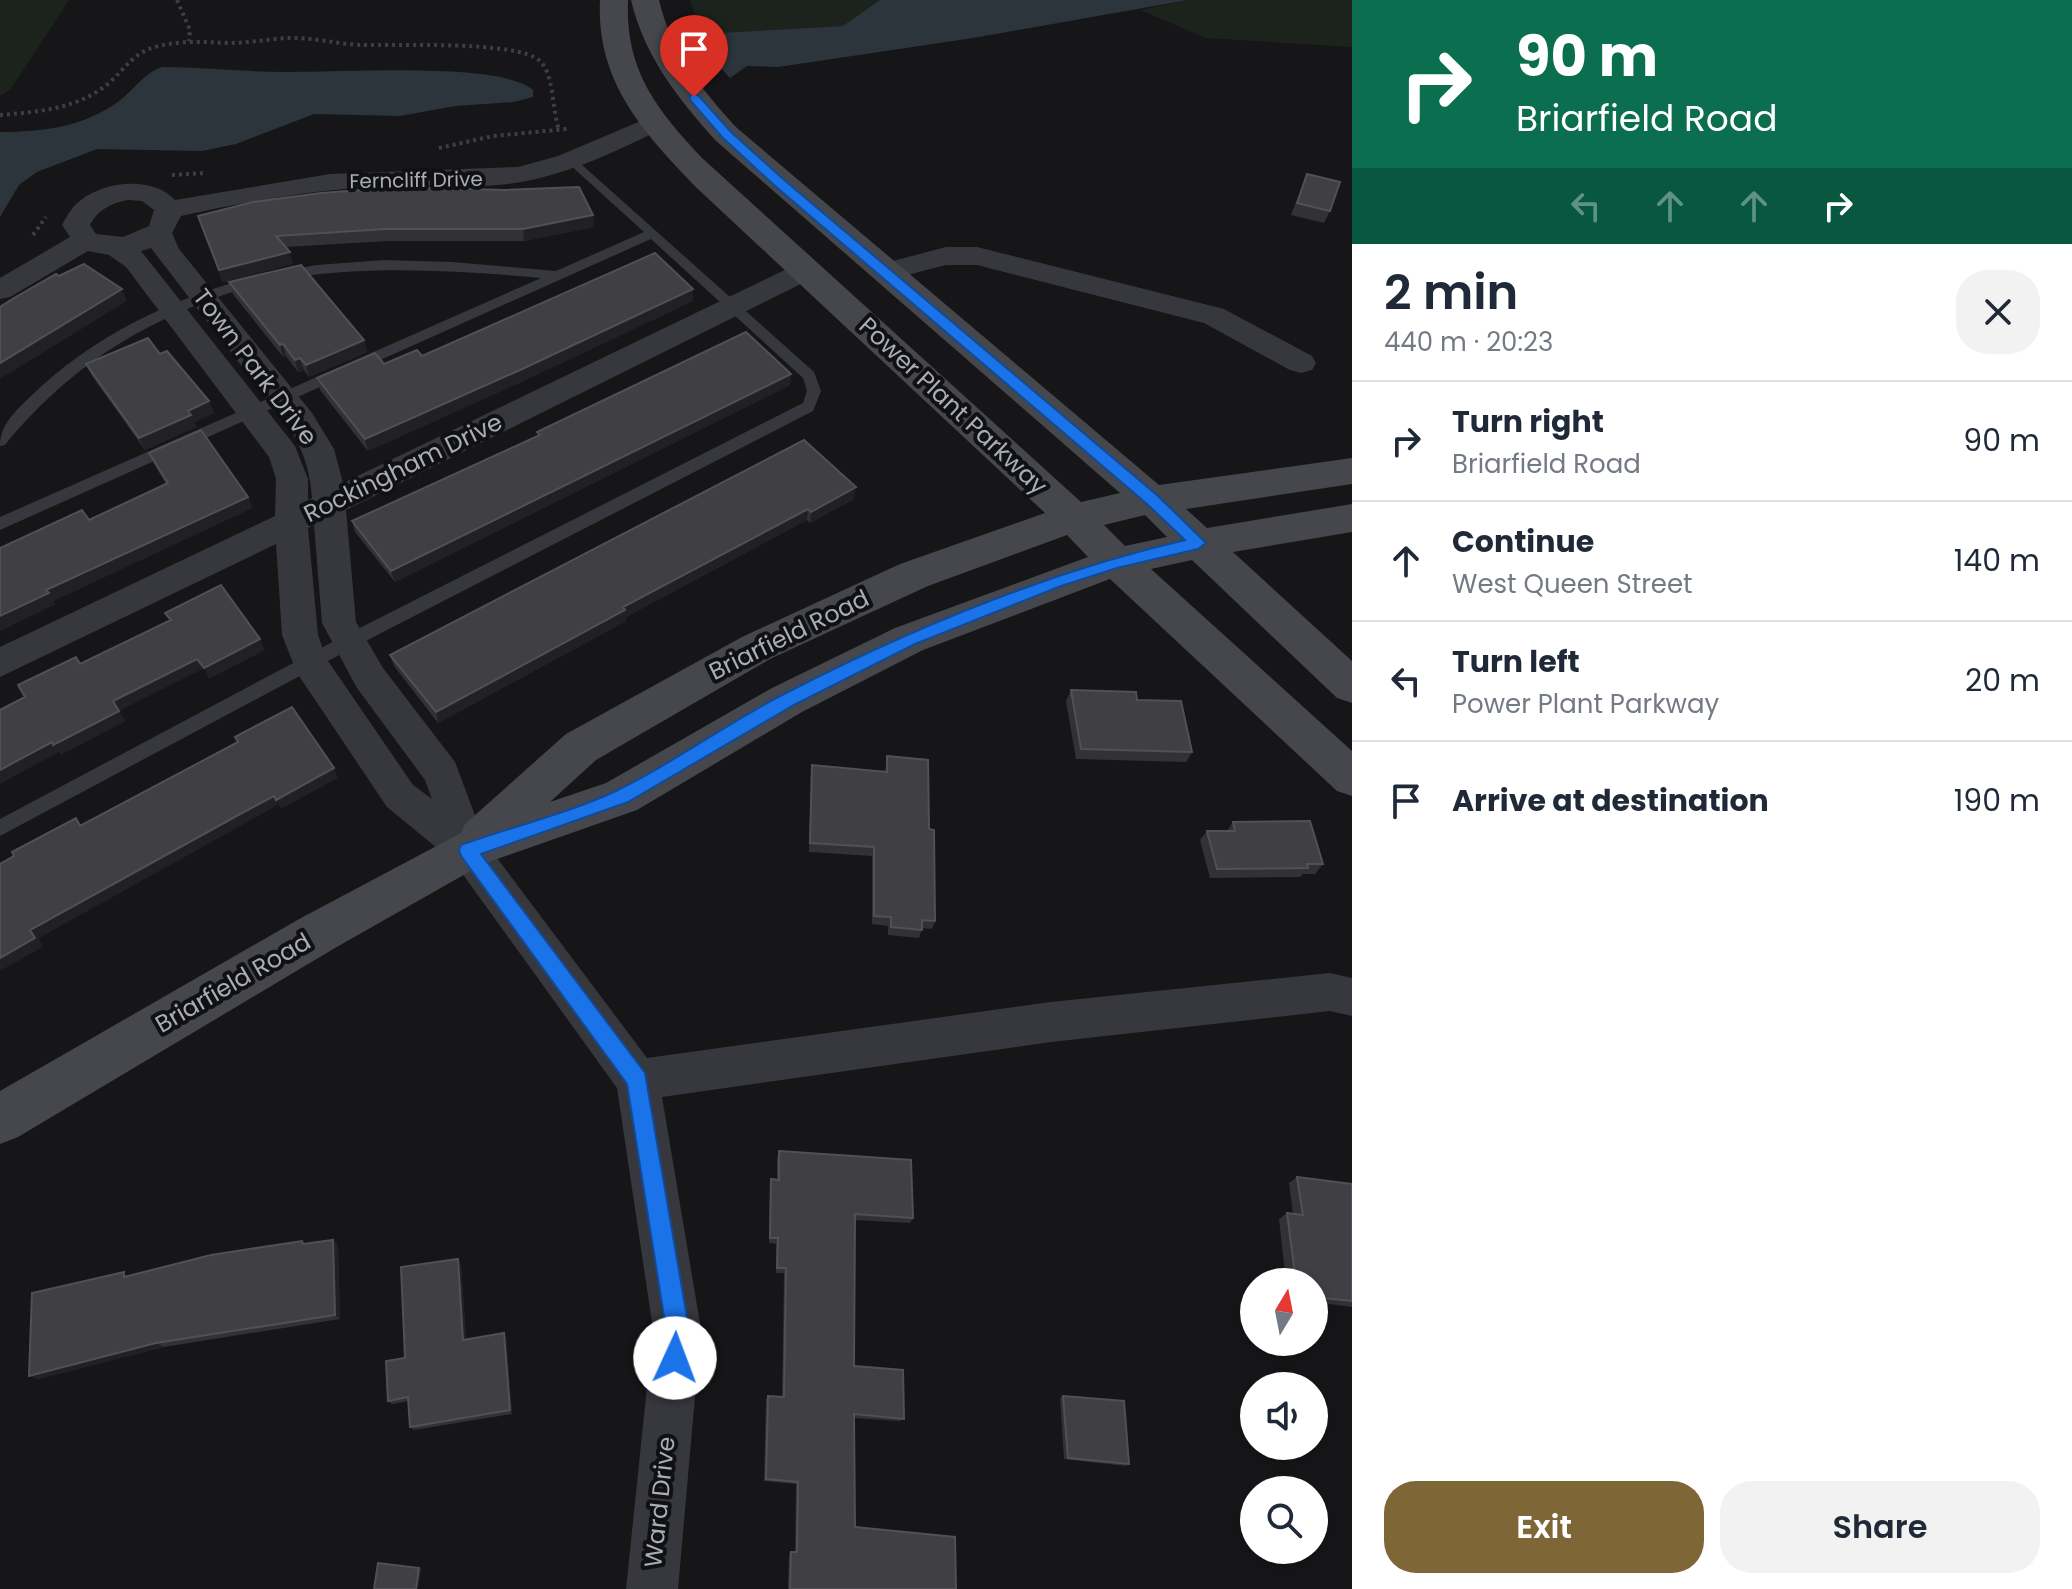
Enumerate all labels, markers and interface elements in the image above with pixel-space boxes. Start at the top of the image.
pin [660,15,728,97]
text: 90 m [1516,17,1658,96]
icon: arrive [672,27,716,71]
icon: right [1384,32,1488,136]
text: Briarfield Road [1516,93,1778,144]
street label: Ferncliff Drive [349,165,483,195]
icon: left [1564,184,1608,228]
icon: ahead [1648,184,1692,228]
icon: ahead [1732,184,1776,228]
icon: right [1816,184,1860,228]
text: 2 min [1384,259,1518,326]
button: close [1956,270,2040,354]
street label: Town Park Drive [186,282,325,452]
street label: Power Plant Parkway [852,309,1055,502]
text: 440 m · 20:23 [1384,324,1553,360]
text: Turn right [1452,400,1604,443]
street label: Rockingham Drive [298,405,508,530]
icon: right [1384,419,1428,463]
text: 90 m [1963,419,2040,462]
text: Briarfield Road [1452,446,1641,482]
text: Continue [1452,520,1594,563]
icon: ahead [1384,539,1428,583]
text: 140 m [1954,539,2040,582]
text: West Queen Street [1452,566,1693,602]
street label: Briarfield Road [703,582,874,688]
text: Turn left [1452,640,1580,683]
icon: left [1384,659,1428,703]
text: 20 m [1965,659,2040,702]
text: Power Plant Parkway [1452,686,1719,722]
icon: arrive [1384,779,1428,823]
text: Arrive at destination [1452,779,1769,822]
text: 190 m [1954,779,2040,822]
street label: Briarfield Road [149,925,317,1040]
north arrow [1240,1268,1328,1356]
map controls [1240,1268,1328,1564]
position arrow [633,1316,717,1400]
button: sound [1240,1372,1328,1460]
street label: Ward Drive [636,1435,683,1569]
button: search [1240,1476,1328,1564]
button: Exit [1384,1481,1704,1573]
button: Share [1720,1481,2040,1573]

